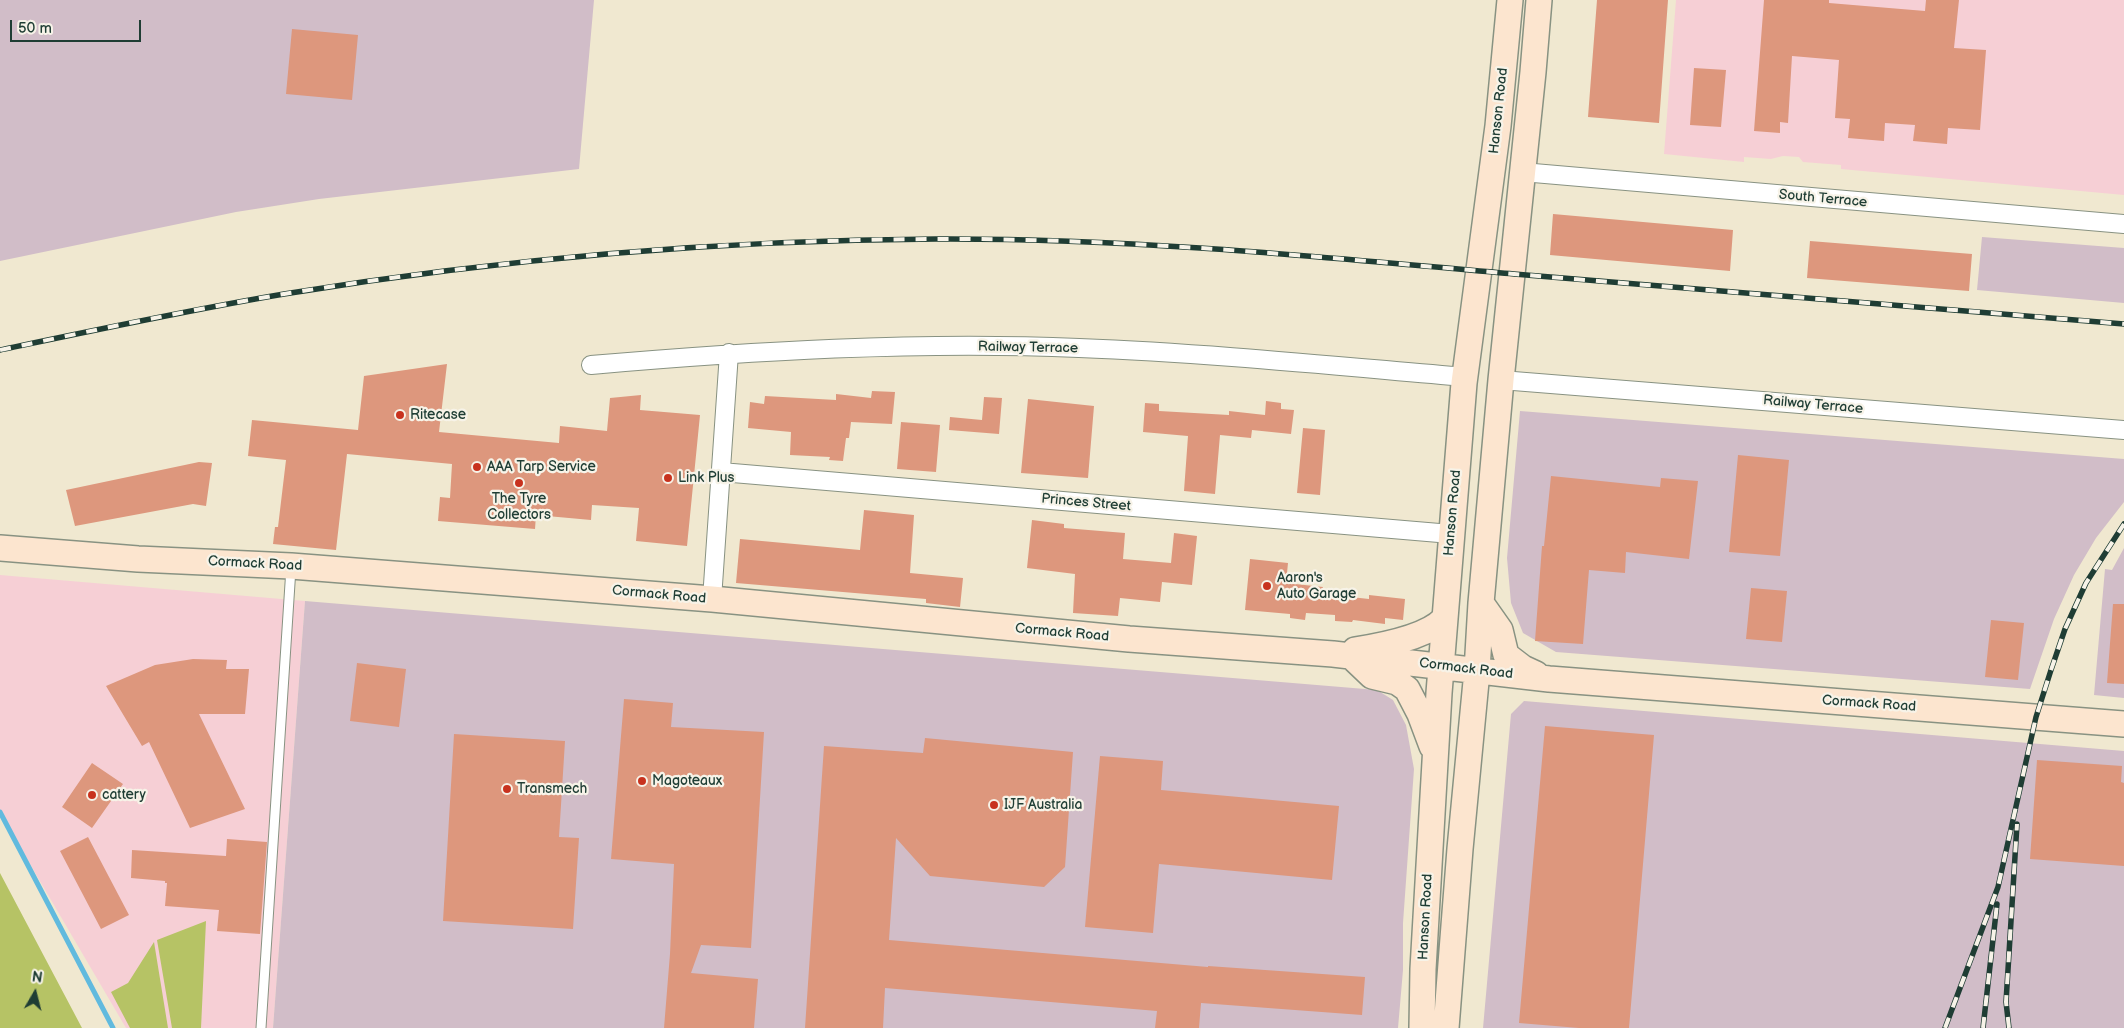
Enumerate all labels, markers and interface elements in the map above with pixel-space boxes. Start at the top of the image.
scale bar [12,10,144,42]
text: 50 m [18,19,52,38]
street label: Hanson Road [1486,67,1512,155]
street label: South Terrace [1778,187,1868,211]
street label: Railway Terrace [978,339,1078,357]
street label: Railway Terrace [1762,392,1864,418]
place label: Ritecase [410,407,466,423]
marker: Ritecase [394,409,406,421]
place label: AAA Tarp Service [487,459,596,475]
marker: AAA Tarp Service [471,461,483,473]
street label: Hanson Road [1441,469,1465,557]
place label: Link Plus [678,470,735,486]
marker: Link Plus [662,472,674,484]
marker: The Tyre Collectors [513,477,525,489]
place label: The Tyre Collectors [487,491,551,524]
street label: Princes Street [1040,491,1132,515]
street label: Cormack Road [207,553,303,575]
place label: Aaron's Auto Garage [1277,570,1356,602]
marker: Aaron's Auto Garage [1261,580,1273,592]
street label: Cormack Road [611,583,707,607]
street label: Cormack Road [1014,621,1110,645]
street label: Cormack Road [1418,655,1514,683]
street label: Cormack Road [1821,692,1917,716]
place label: Magoteaux [652,773,722,789]
marker: Magoteaux [636,775,648,787]
place label: Transmech [517,781,587,797]
marker: Transmech [501,783,513,795]
place label: cattery [102,787,146,803]
marker: cattery [86,789,98,801]
place label: IJF Australia [1004,797,1082,813]
marker: IJF Australia [988,799,1000,811]
street label: Hanson Road [1415,873,1437,961]
north arrow [10,968,60,1018]
text: N [31,969,44,987]

